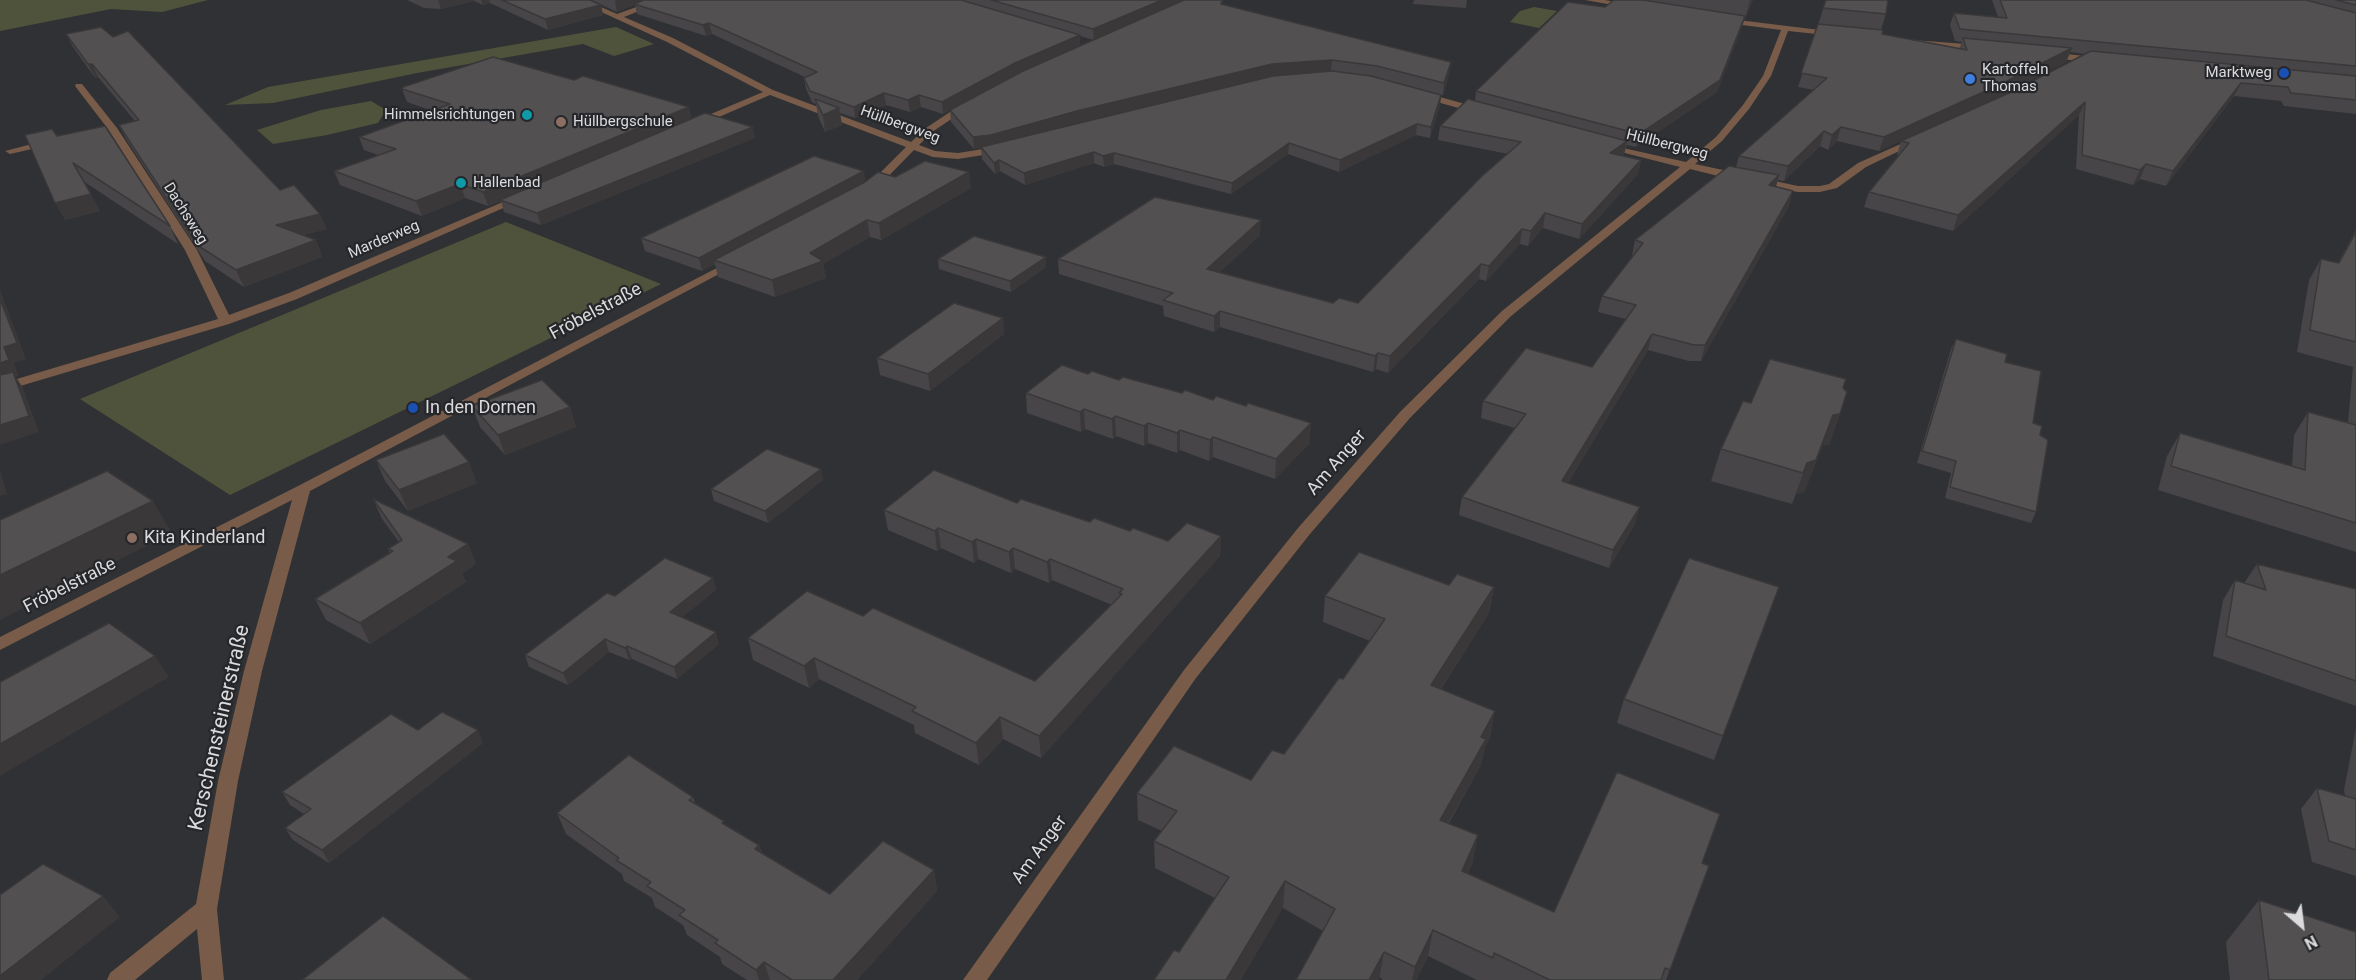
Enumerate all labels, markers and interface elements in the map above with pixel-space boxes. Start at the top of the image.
place label: Kartoffeln Thomas [1982,61,2048,96]
place label: Marktweg [2206,64,2272,82]
marker: Marktweg [2277,66,2291,80]
marker: Kartoffeln Thomas [1963,72,1977,86]
street label: Hüllbergweg [858,102,942,148]
place label: Himmelsrichtungen [384,106,515,124]
marker: Himmelsrichtungen [520,108,534,122]
place label: Hüllbergschule [573,113,673,131]
marker: Hüllbergschule [554,115,568,129]
street label: Hüllbergweg [1624,126,1710,164]
place label: Hallenbad [473,174,540,192]
marker: Hallenbad [454,176,468,190]
street label: Dachsweg [159,180,211,248]
street label: Marderweg [346,217,422,263]
street label: Fröbelstraße [546,279,646,345]
place label: In den Dornen [425,397,536,419]
marker: In den Dornen [406,401,420,415]
street label: Am Anger [1303,426,1371,500]
place label: Kita Kinderland [144,527,265,549]
marker: Kita Kinderland [125,531,139,545]
street label: Fröbelstraße [20,553,120,619]
street label: Kerschensteinerstraße [184,623,256,833]
street label: Am Anger [1008,812,1072,888]
north arrow [2272,896,2332,956]
text: N [2301,931,2320,953]

